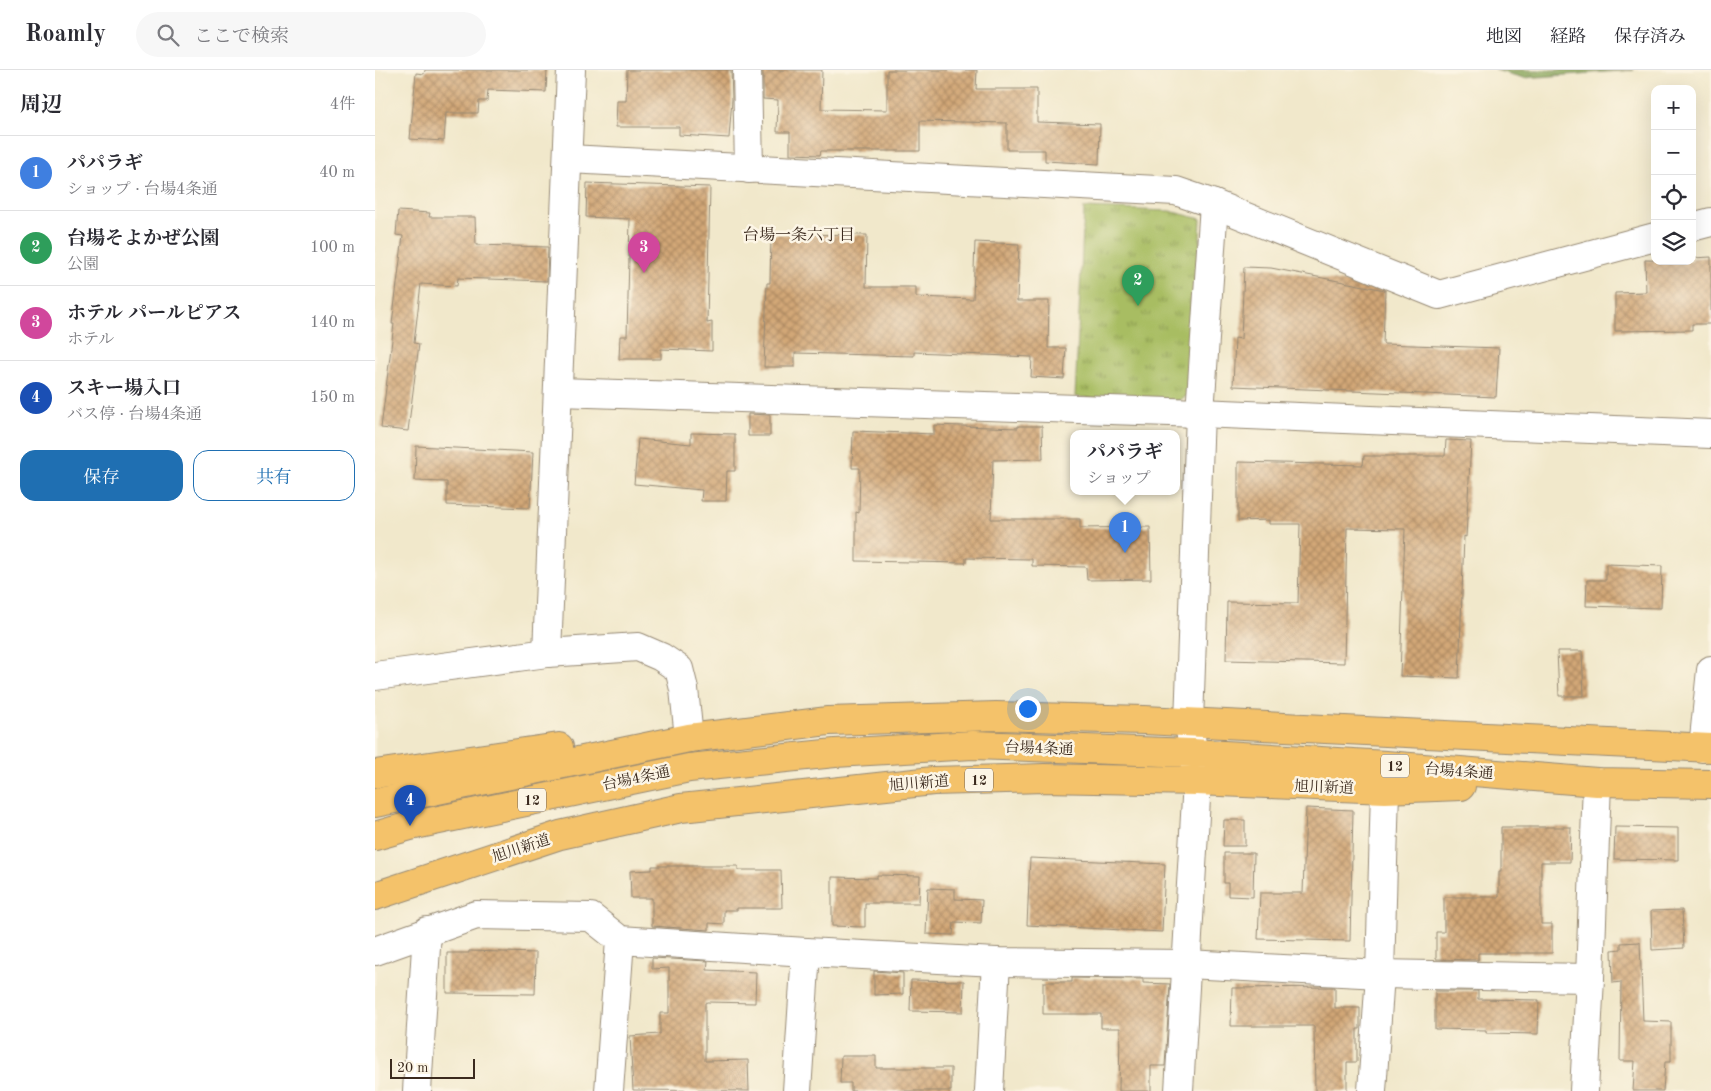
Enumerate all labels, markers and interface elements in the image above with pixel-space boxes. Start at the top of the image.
search box [136,12,486,57]
icon: search [154,21,182,49]
text: Roamly [25,23,106,47]
text: ここで検索 [194,28,289,47]
text: 地図 [1486,28,1522,46]
text: 経路 [1550,28,1586,46]
text: 保存済み [1614,28,1686,46]
map controls [1651,85,1696,265]
button: + [1651,85,1696,130]
text: 周辺 [20,95,62,116]
text: 4件 [330,97,355,113]
button: − [1651,130,1696,175]
text: パパラギ [67,155,143,174]
text: 1 [31,165,41,181]
text: 40 m [319,165,355,181]
button: locate [1651,175,1696,220]
text: ショップ · 台場4条通 [67,182,217,198]
button: layers [1651,220,1696,265]
district label: 台場一条六丁目 [743,226,855,244]
text: 台場そよかぜ公園 [67,230,219,249]
pin: 3 [628,232,660,273]
text: 2 [31,240,41,256]
text: 100 m [310,240,355,256]
text: 公園 [67,257,99,273]
pin: 2 [1122,265,1154,306]
text: ホテル パールピアス [67,305,241,324]
text: 3 [31,315,41,331]
text: 140 m [310,315,355,331]
text: ホテル [67,332,114,348]
text: スキー場入口 [67,380,181,399]
text: 4 [31,390,41,406]
text: 150 m [310,390,355,406]
text: バス停 · 台場4条通 [67,407,202,423]
popup [1070,430,1180,495]
text: パパラギ [1087,444,1163,463]
button: 保存 [20,450,183,501]
button: 共有 [193,450,355,501]
text: ショップ [1087,471,1151,487]
pin: 1 [1109,512,1141,553]
your location [1015,696,1041,722]
street label: 台場4条通 [1004,739,1074,758]
road number: 12 [1381,754,1409,778]
street label: 台場4条通 [1424,761,1494,782]
street label: 台場4条通 [601,763,671,794]
road number: 12 [965,768,993,792]
street label: 旭川新道 [888,772,950,795]
street label: 旭川新道 [1294,778,1354,797]
pin: 4 [394,785,426,826]
road number: 12 [518,788,546,812]
street label: 旭川新道 [490,831,552,866]
scale bar [390,1056,475,1079]
text: 20 m [397,1061,428,1075]

